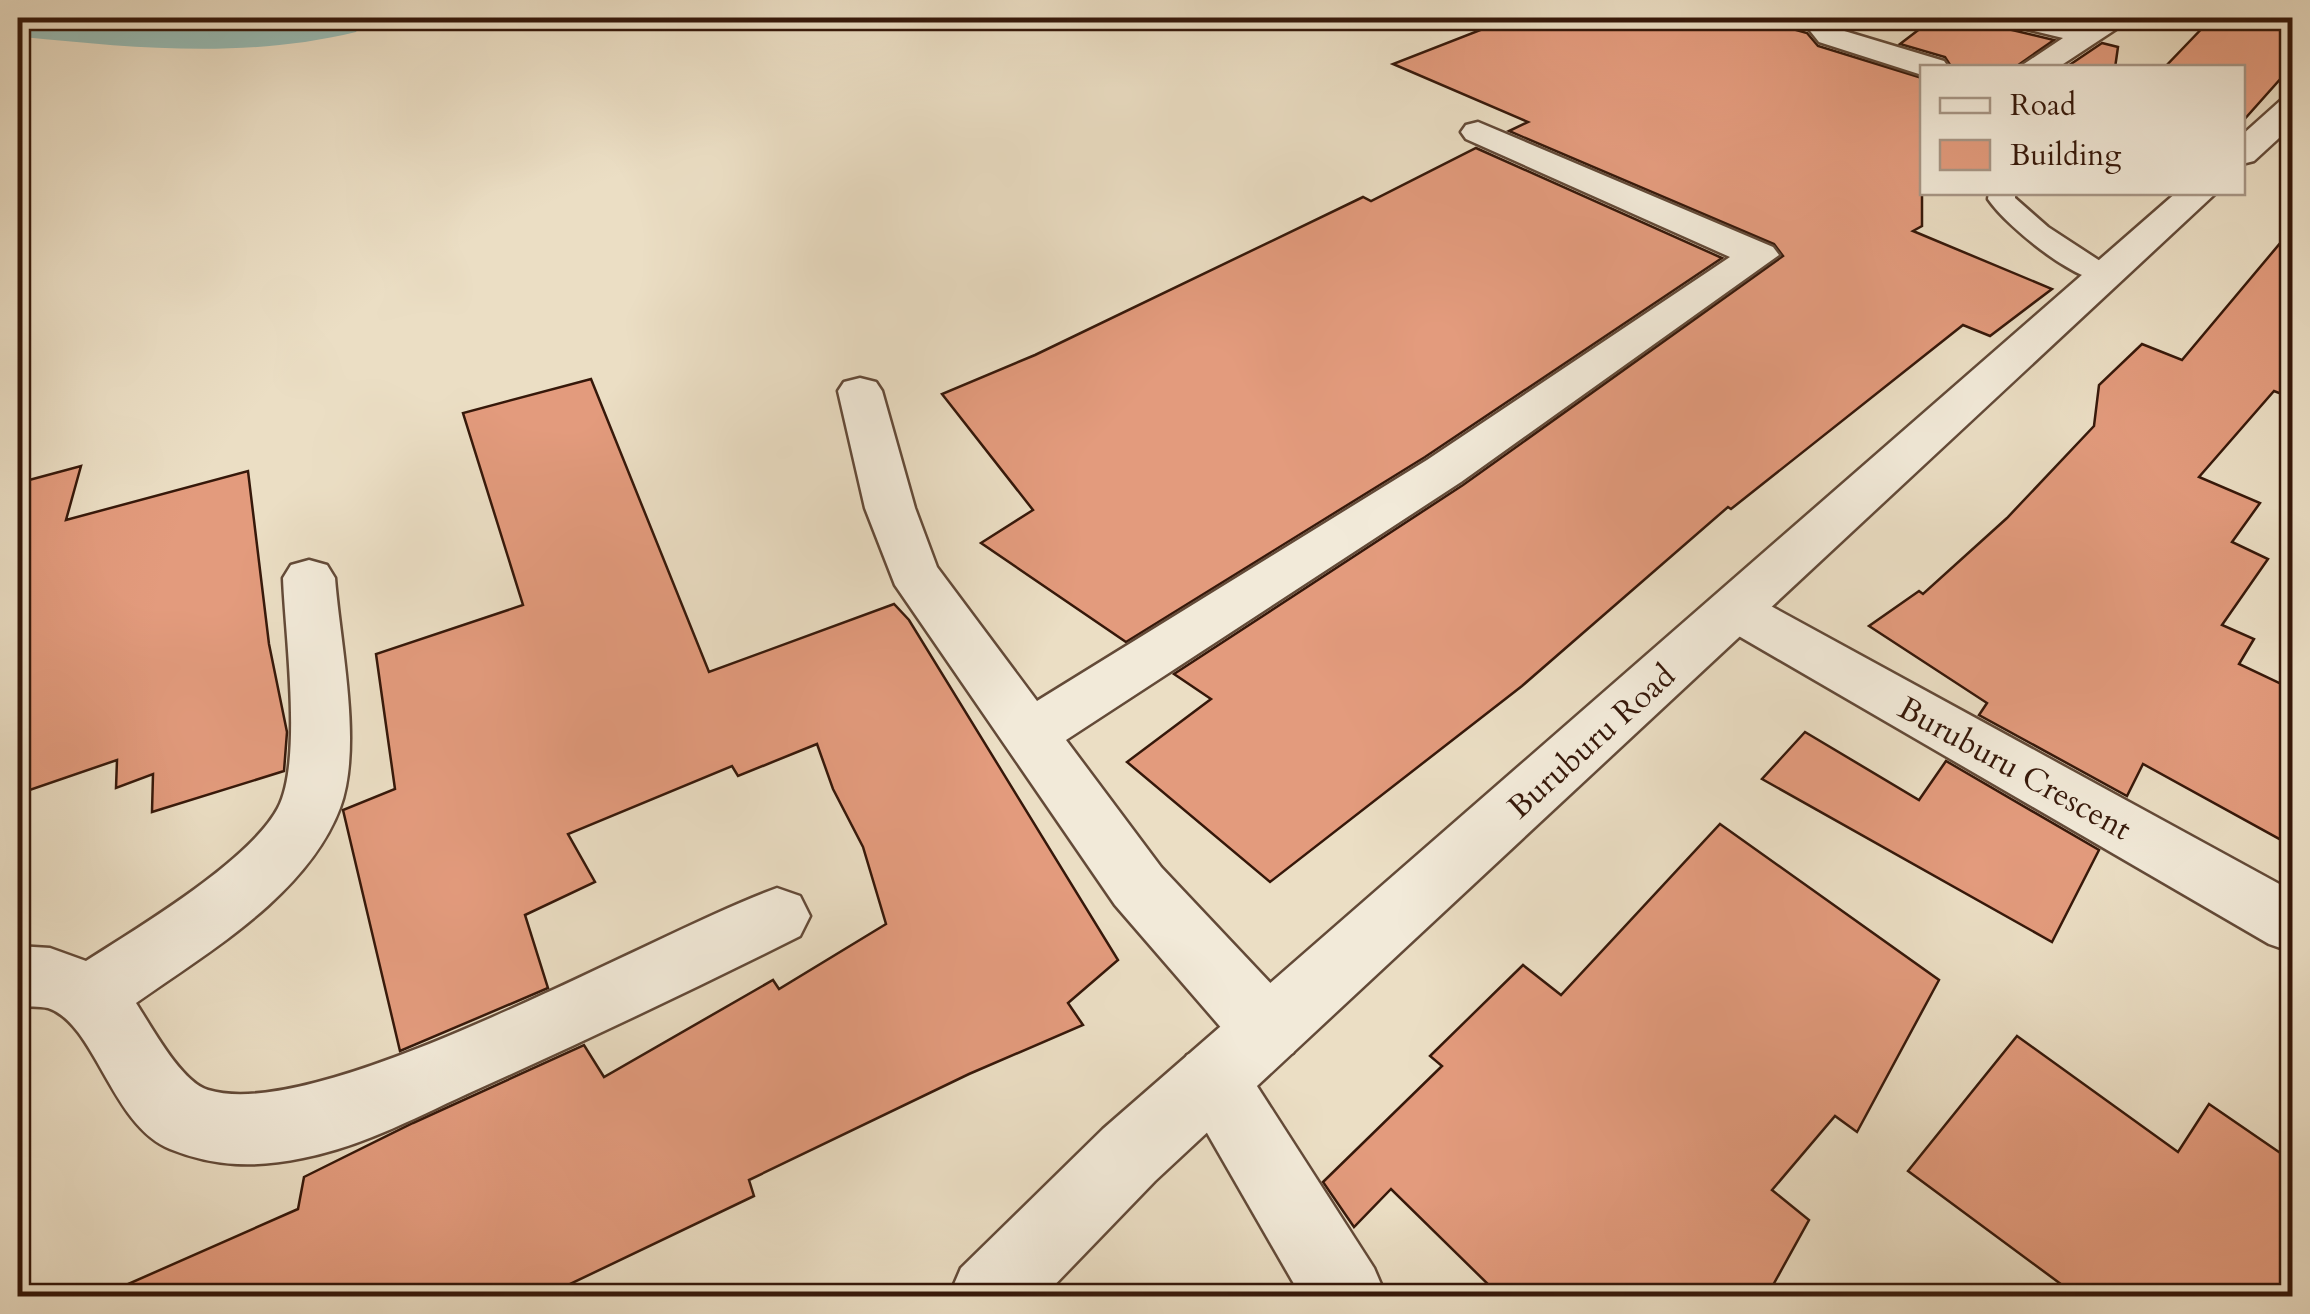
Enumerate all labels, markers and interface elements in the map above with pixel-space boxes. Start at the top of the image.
legend [1920,65,2245,195]
text: Road [2010,85,2076,126]
text: Building [2010,135,2121,176]
street label: Buruburu Road [1498,655,1685,829]
street label: Buruburu Crescent [1890,687,2139,851]

